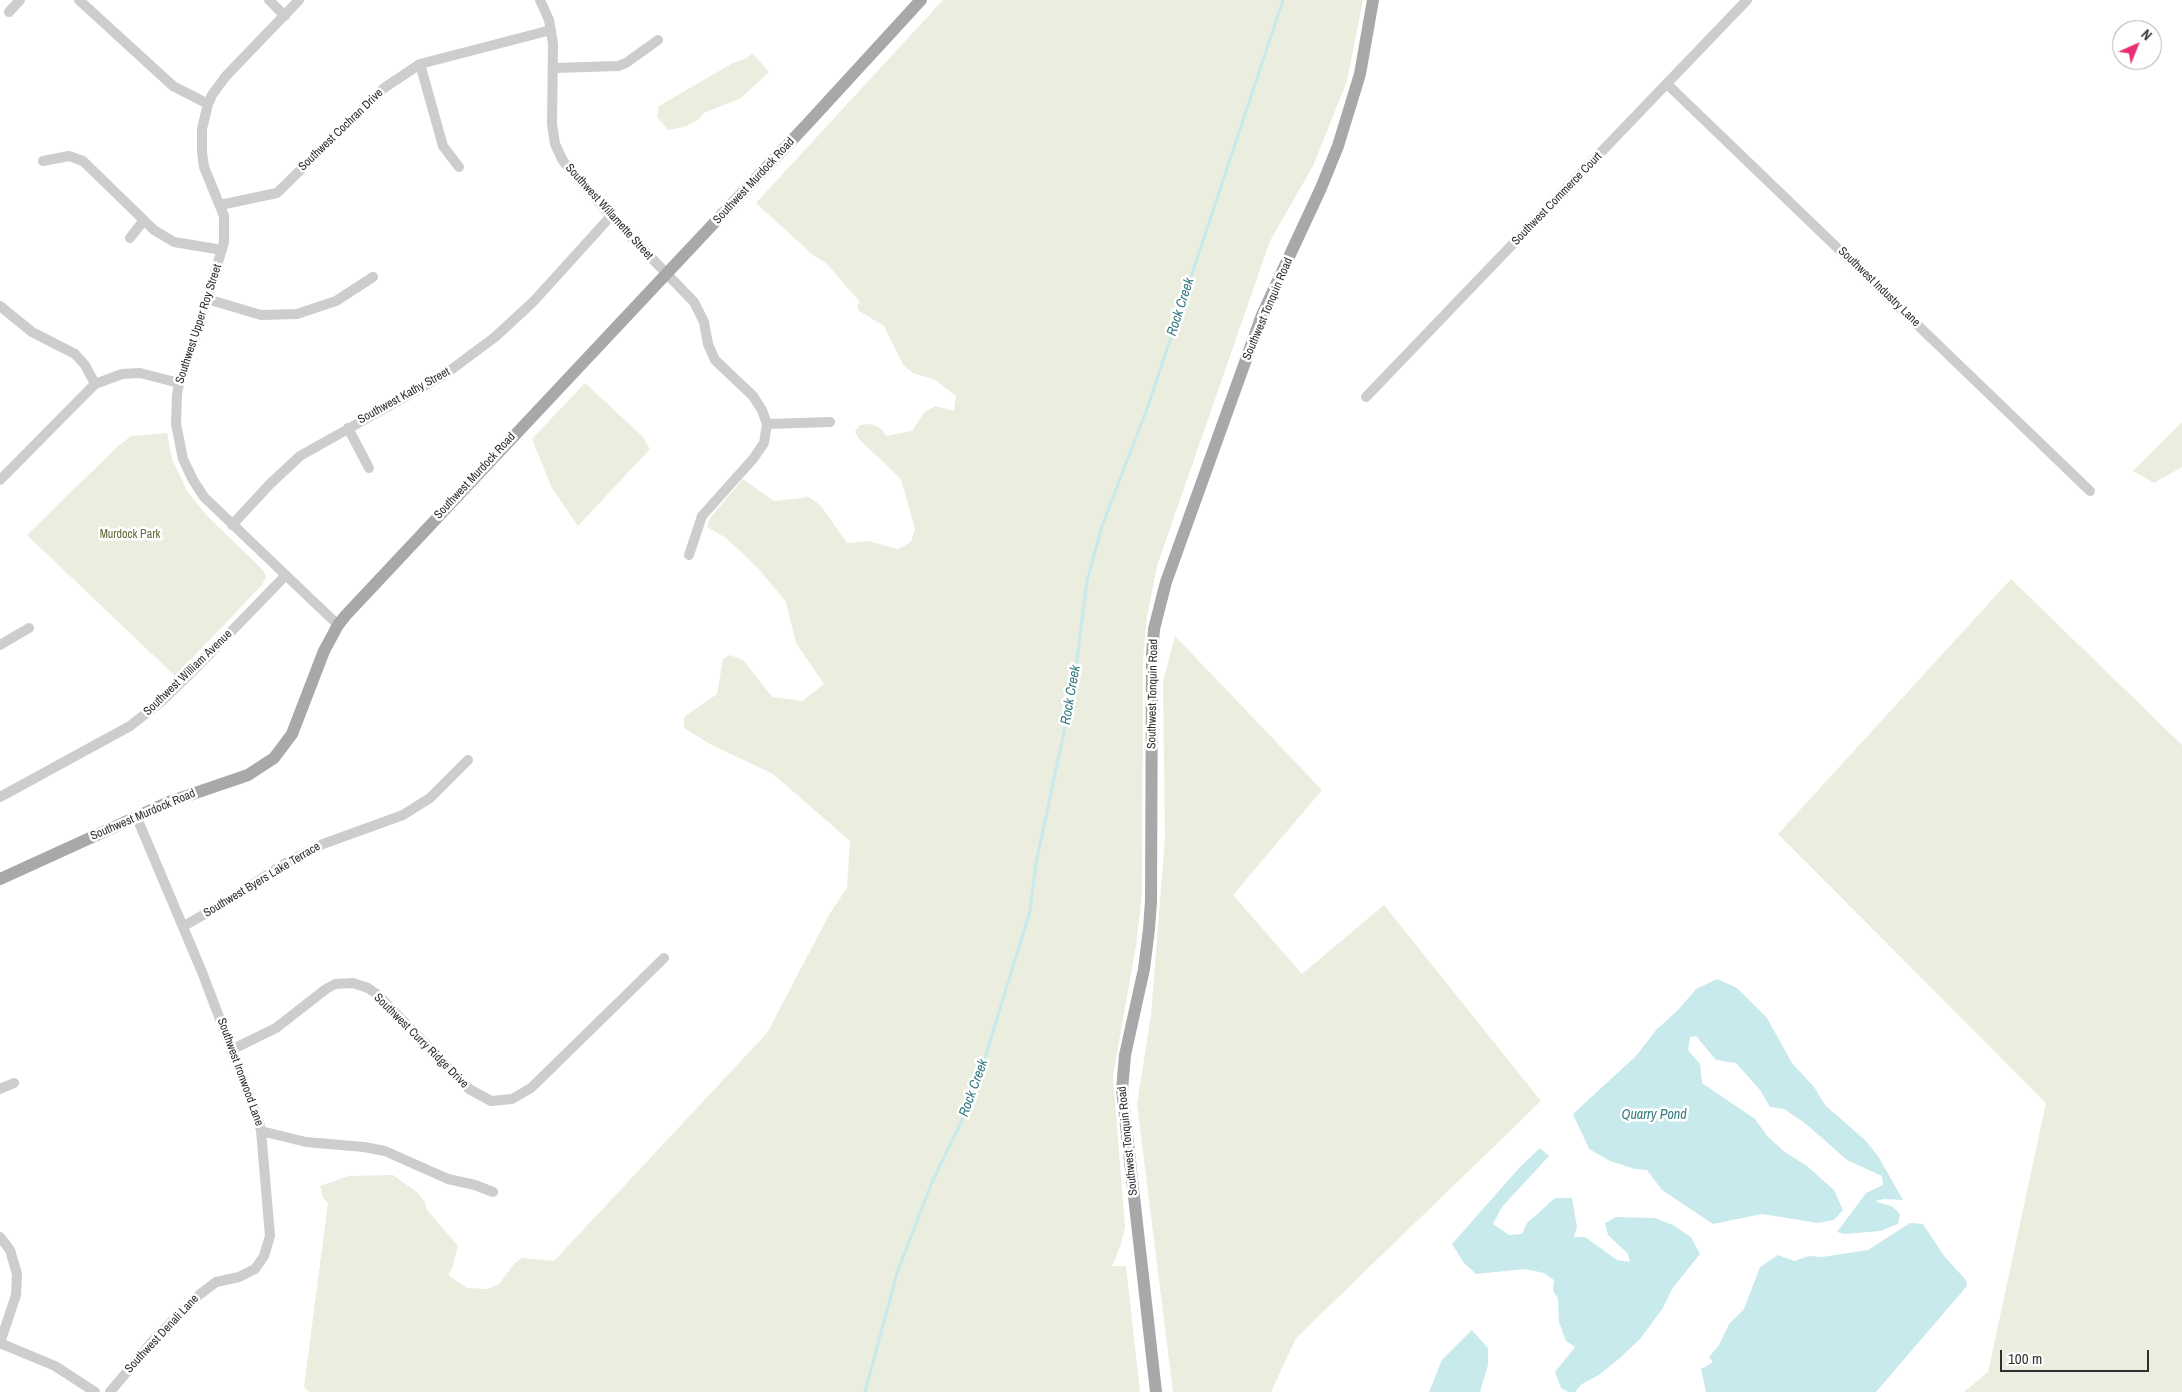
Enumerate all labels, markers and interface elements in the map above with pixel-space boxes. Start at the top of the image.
north arrow [2112,20,2162,70]
text: N [2137,26,2156,44]
street label: Southwest Cochran Drive [296,86,386,174]
street label: Southwest Murdock Road [710,135,798,227]
street label: Southwest Commerce Court [1509,150,1605,248]
street label: Southwest Willamette Street [562,161,656,263]
street label: Southwest Industry Lane [1835,244,1923,330]
street label: Southwest Tonquin Road [1240,256,1296,362]
street label: Southwest Upper Roy Street [173,262,225,386]
water label: Rock Creek [1164,276,1198,338]
street label: Southwest Kathy Street [356,365,452,427]
street label: Southwest Murdock Road [431,430,519,522]
park label: Murdock Park [100,528,160,542]
street label: Southwest William Avenue [141,627,235,719]
street label: Southwest Tonquin Road [1145,639,1161,749]
water label: Rock Creek [1058,664,1084,726]
street label: Southwest Murdock Road [88,786,198,844]
street label: Southwest Byers Lake Terrace [201,839,323,921]
street label: Southwest Curry Ridge Drive [371,991,471,1091]
street label: Southwest Ironwood Lane [214,1016,266,1128]
water label: Rock Creek [956,1057,992,1119]
street label: Southwest Tonquin Road [1115,1086,1141,1196]
water label: Quarry Pond [1621,1107,1687,1123]
street label: Southwest Denali Lane [122,1292,202,1376]
scale bar [2002,1340,2151,1372]
text: 100 m [2008,1348,2042,1369]

